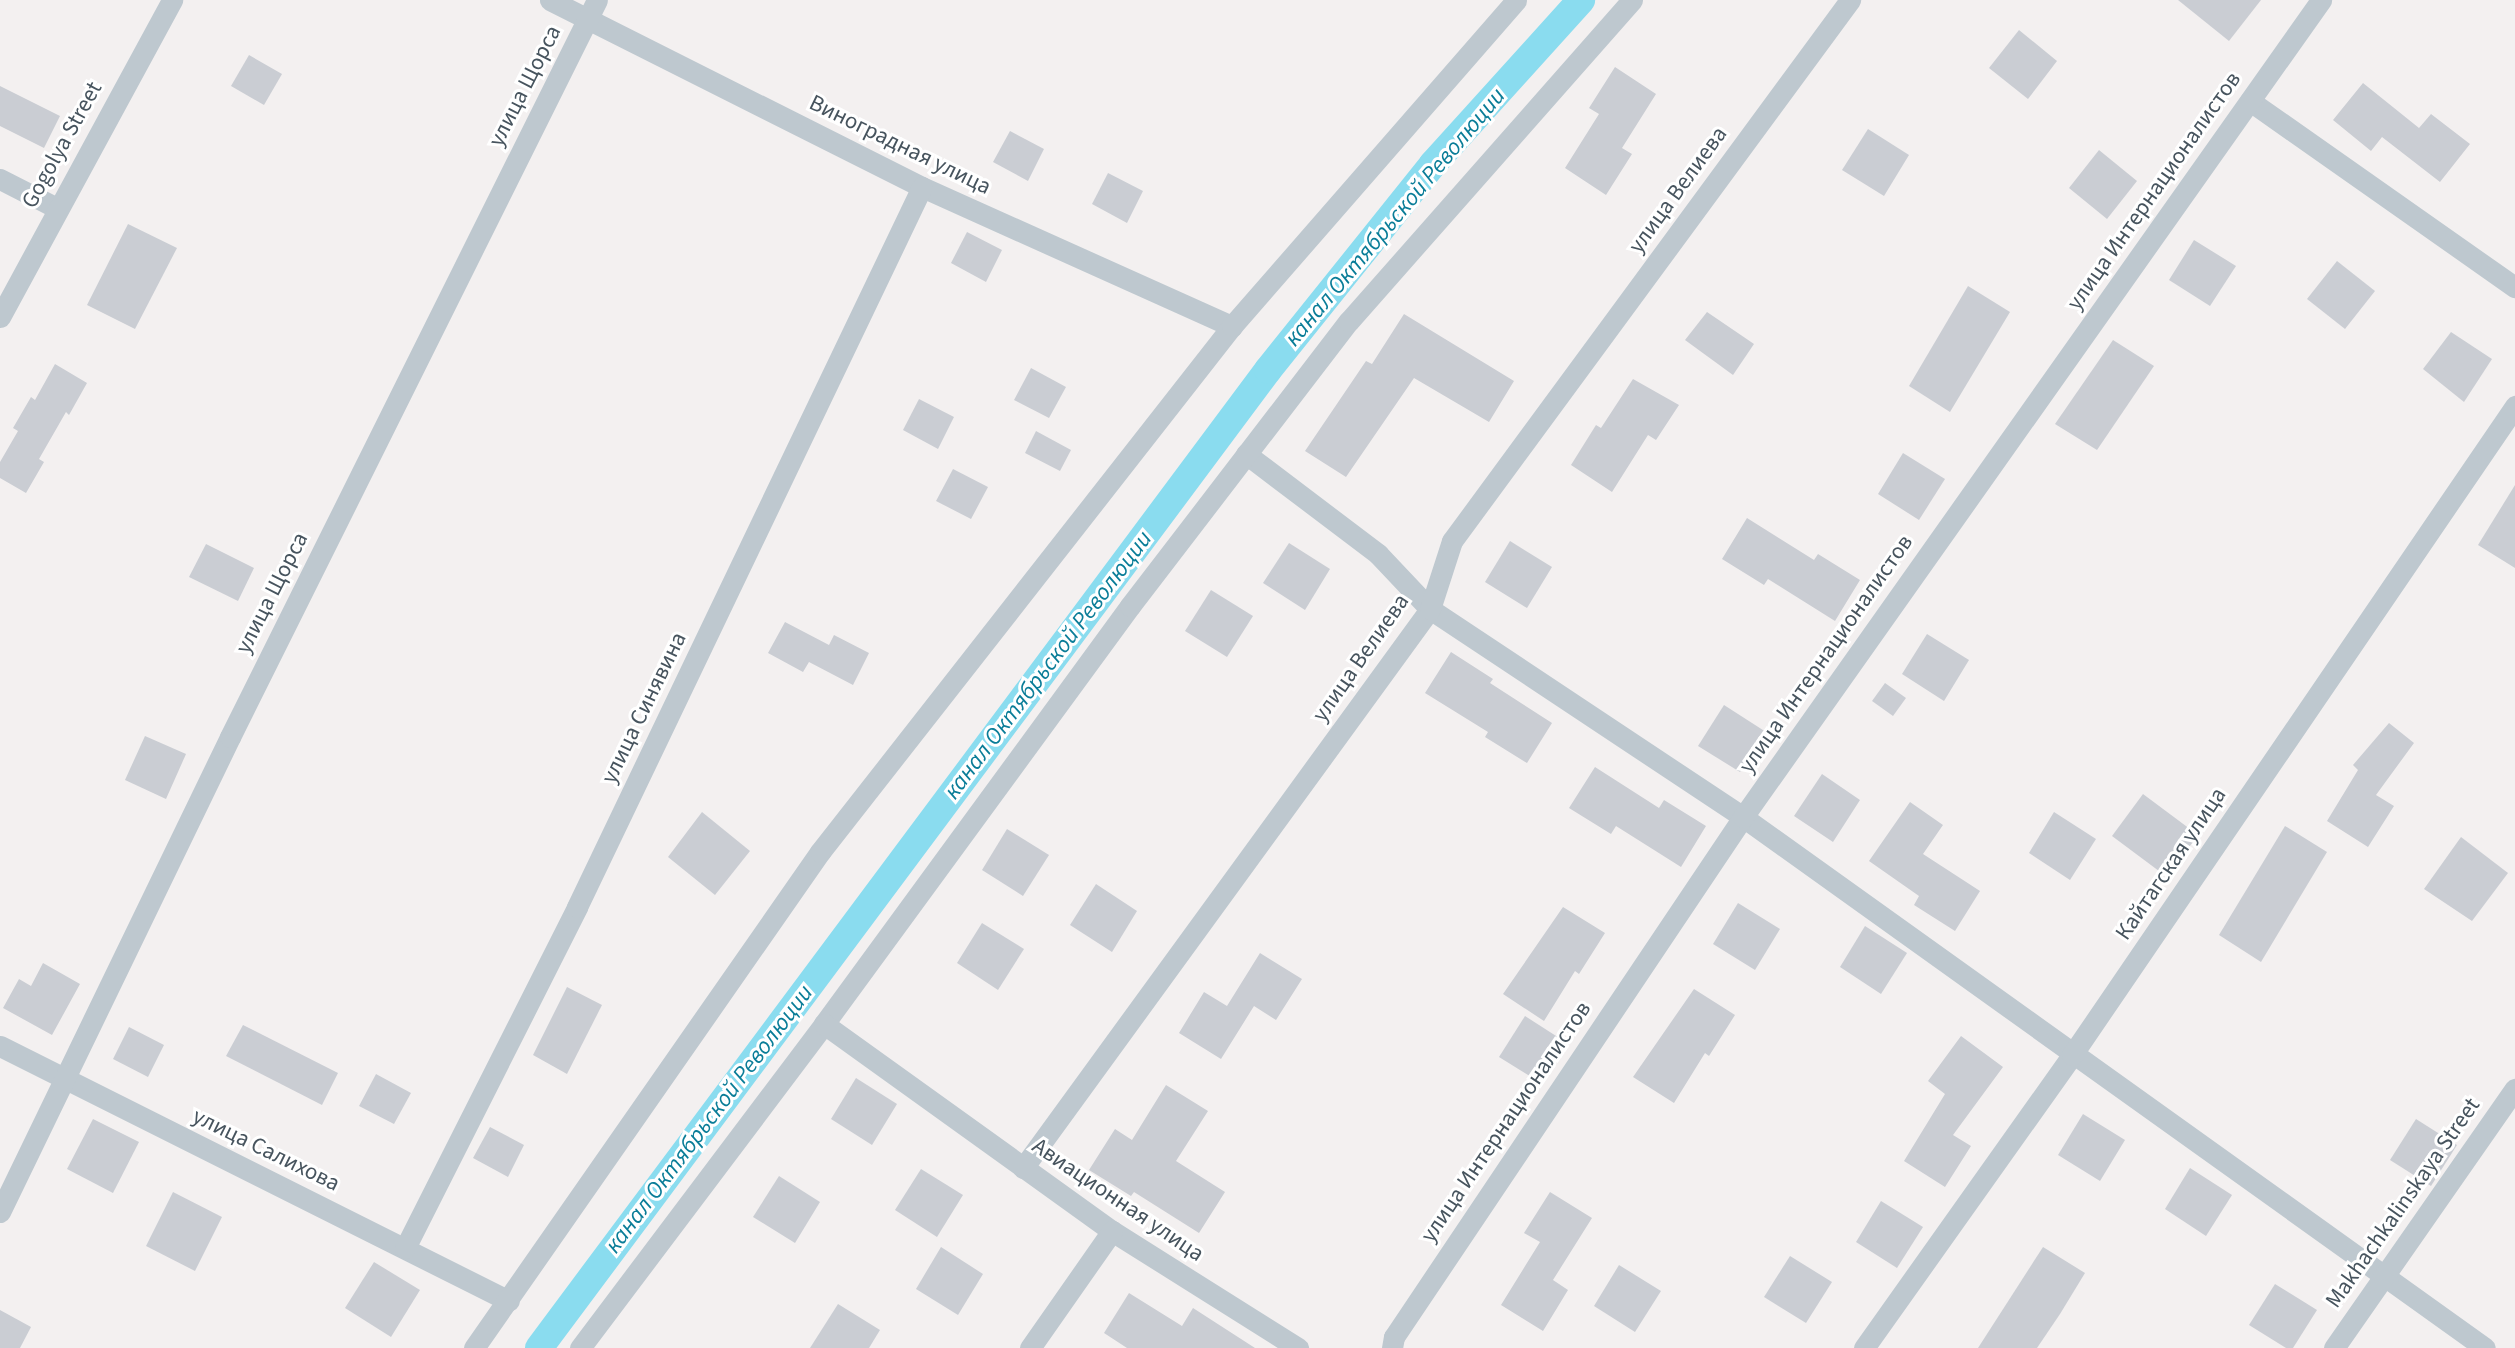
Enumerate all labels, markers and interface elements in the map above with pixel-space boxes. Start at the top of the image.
street label: улица Щорса [483,21,567,151]
street label: улица Интернационалистов [2061,67,2247,315]
street label: Gogolya Street [16,77,108,213]
water label: канал Октябрьской Революции [1278,82,1512,352]
street label: Виноградная улица [805,89,995,201]
street label: улица Велиева [1623,121,1733,259]
water label: канал Октябрьской Революции [938,525,1158,805]
street label: улица Щорса [230,528,314,658]
street label: улица Интернационалистов [1733,530,1919,778]
street label: улица Велиева [1307,589,1415,727]
street label: улица Синявина [595,628,693,788]
street label: Кайтагская улица [2110,782,2232,946]
water label: канал Октябрьской Революции [599,979,819,1259]
street label: улица Интернационалистов [1415,996,1597,1248]
street label: Makhachkalinskaya Street [2320,1093,2486,1313]
street label: улица Салихова [188,1102,344,1198]
street label: Авиационная улица [1027,1132,1209,1268]

